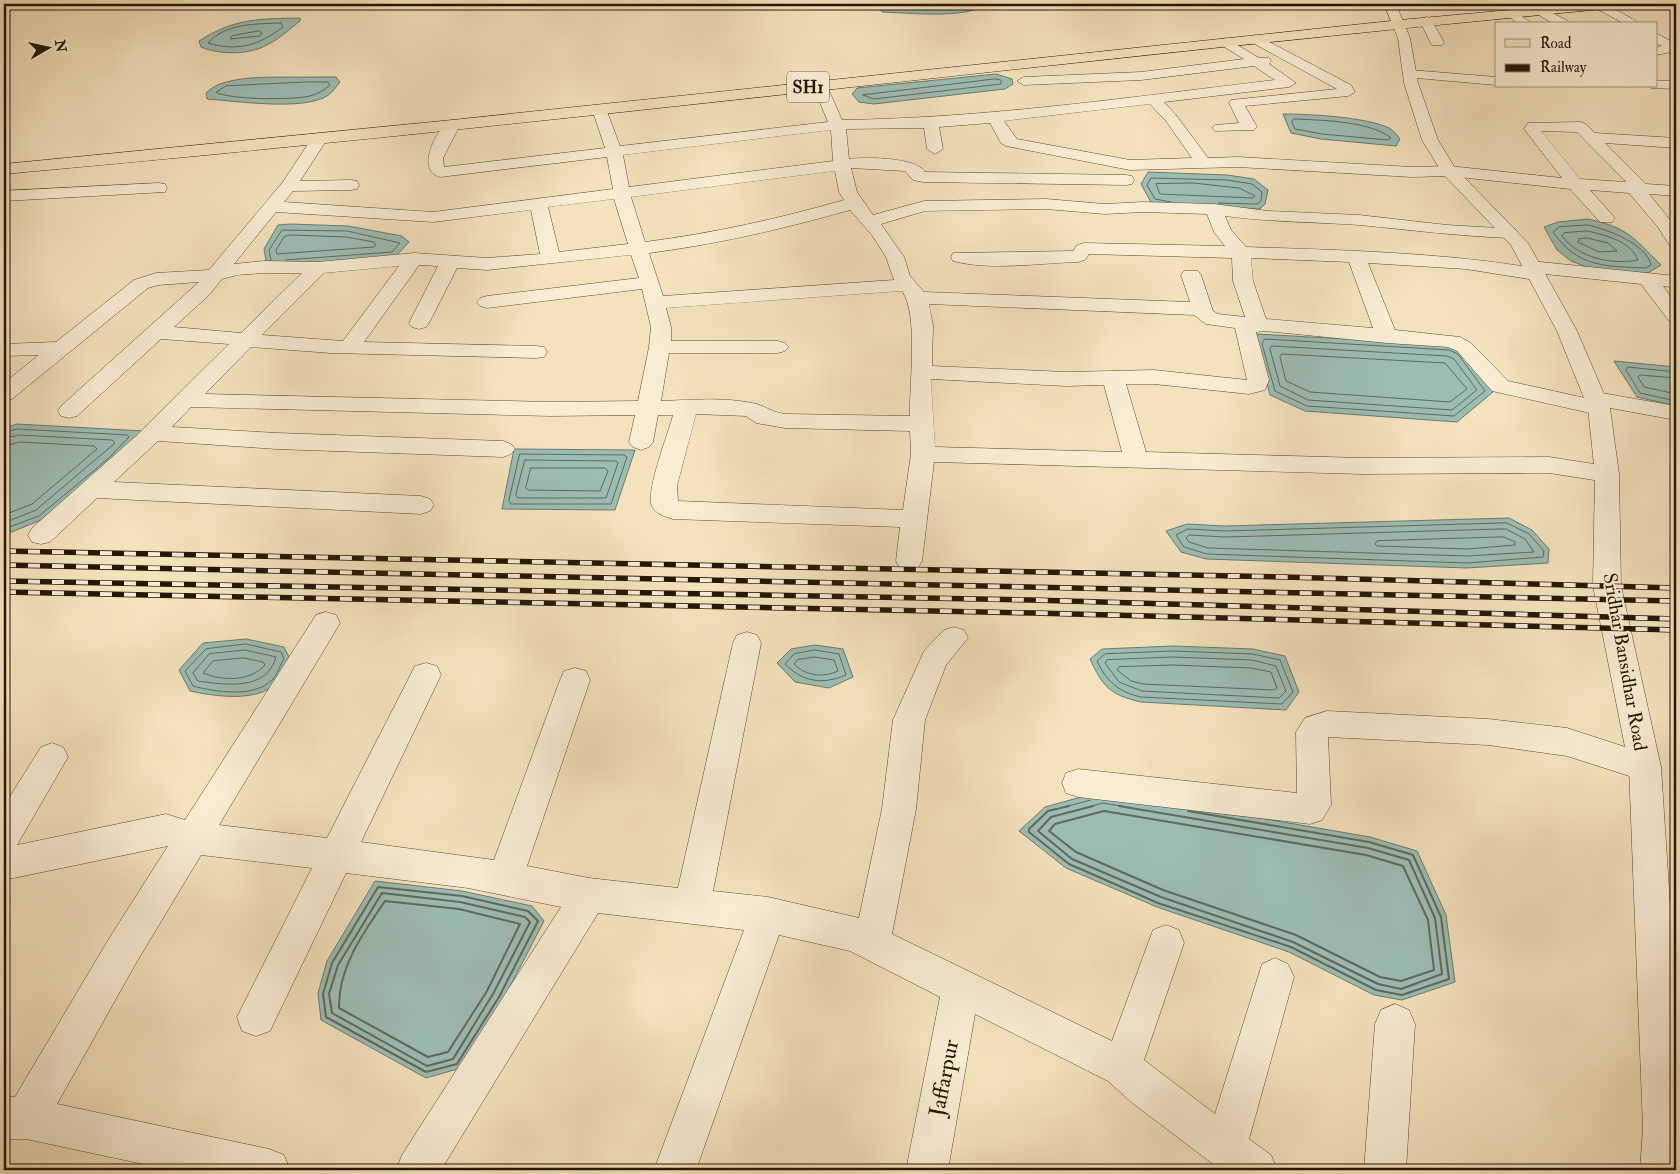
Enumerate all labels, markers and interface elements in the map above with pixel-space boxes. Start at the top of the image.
north arrow [22,22,72,72]
legend [1495,22,1658,88]
text: Road [1540,34,1572,53]
text: N [51,38,70,54]
text: Railway [1540,58,1587,77]
road number: SH1 [787,72,829,102]
street label: Sridhar Bansidhar Road [1598,571,1653,753]
street label: Jaffarpur [923,1036,966,1120]

